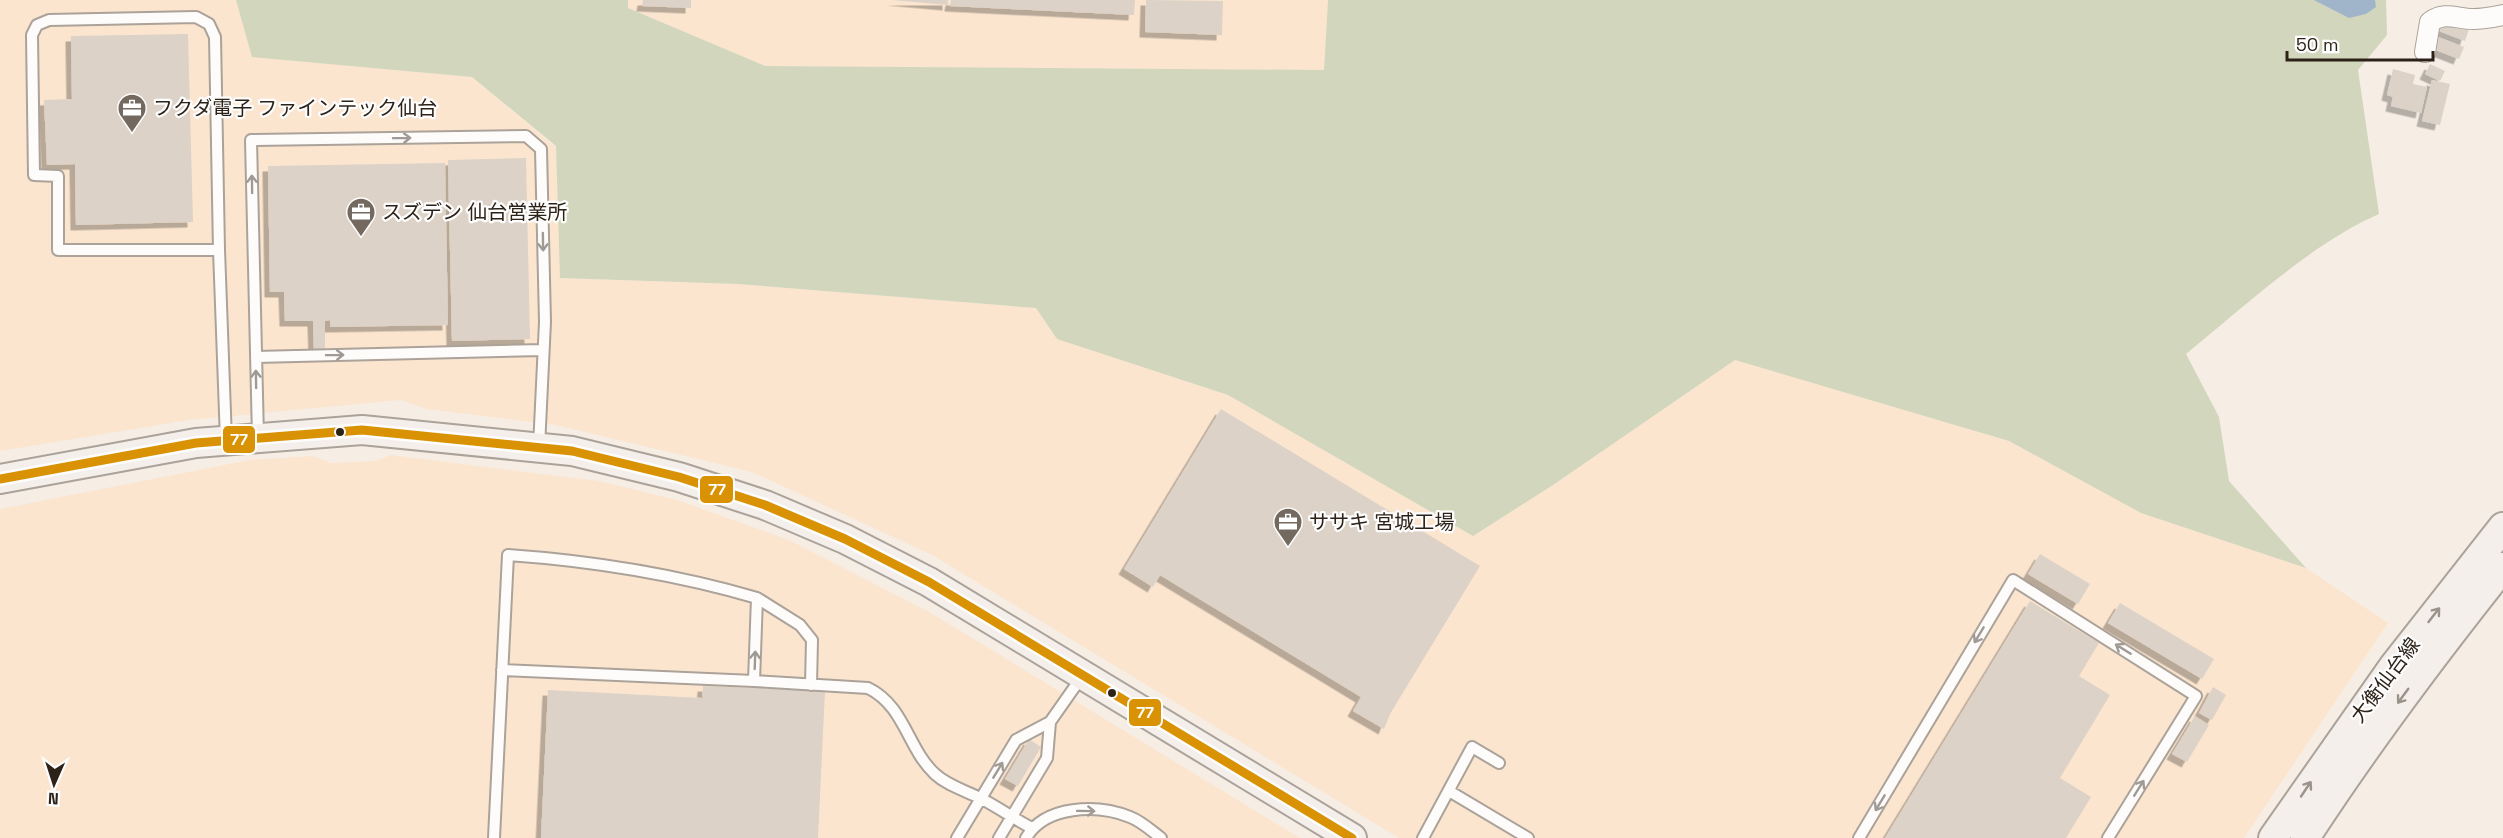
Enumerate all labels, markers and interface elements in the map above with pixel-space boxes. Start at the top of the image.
scale bar [2287,24,2432,62]
text: 50 m [2296,33,2338,56]
office icon: フクダ電子 ファインテック仙台 [116,92,148,134]
place label: フクダ電子 ファインテック仙台 [153,95,437,121]
one-way arrow [391,132,411,144]
one-way arrow [246,174,258,194]
office icon: スズデン 仙台営業所 [345,196,377,238]
place label: スズデン 仙台営業所 [382,199,567,225]
one-way arrow [537,232,549,252]
one-way arrow [325,349,345,361]
one-way arrow [250,369,262,389]
line badge: 77 [222,425,256,454]
unlabelled marker [334,426,346,438]
text: 77 [230,429,248,450]
line badge: 77 [699,475,734,504]
text: 77 [708,479,726,500]
office icon: ササキ 宮城工場 [1272,506,1304,548]
place label: ササキ 宮城工場 [1309,509,1454,535]
one-way arrow [2427,608,2440,624]
one-way arrow [1973,626,1985,643]
street label: 大衡仙台線 [2345,632,2425,728]
one-way arrow [2114,643,2131,656]
one-way arrow [749,650,760,670]
unlabelled marker [1106,687,1118,699]
one-way arrow [2397,688,2409,704]
line badge: 77 [1128,698,1162,727]
text: 77 [1136,702,1154,723]
north arrow [24,754,84,814]
one-way arrow [992,762,1004,779]
one-way arrow [2133,780,2145,797]
one-way arrow [2300,782,2312,798]
text: N [47,788,59,809]
one-way arrow [1873,794,1885,811]
one-way arrow [1076,805,1095,817]

